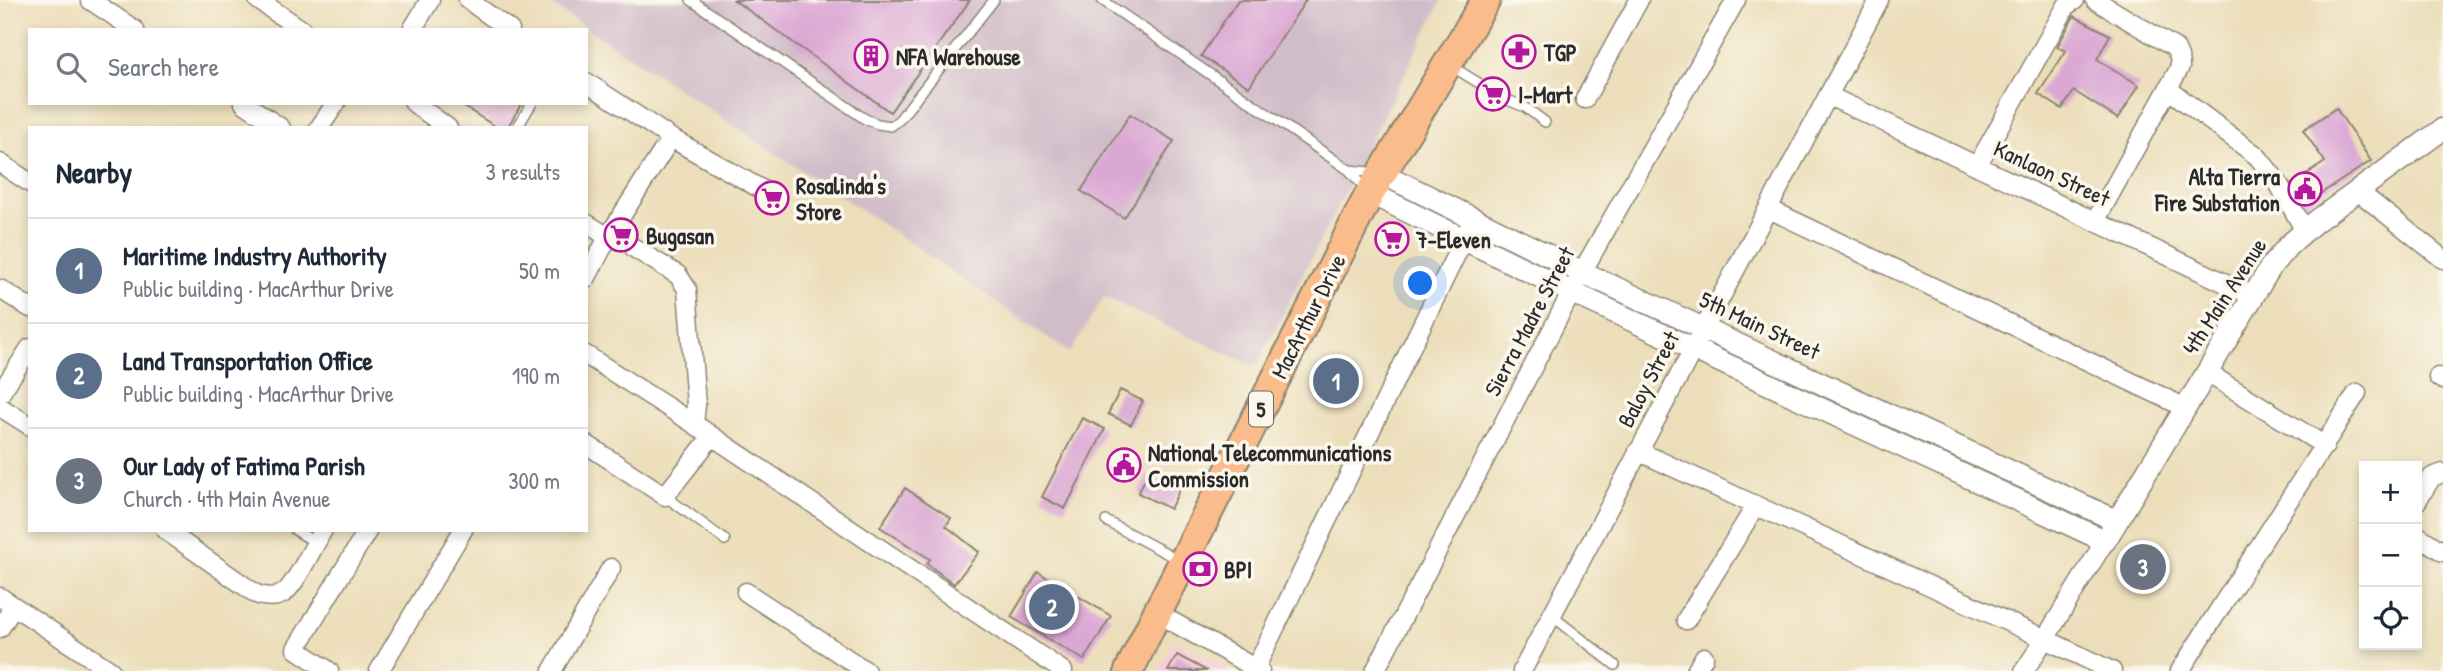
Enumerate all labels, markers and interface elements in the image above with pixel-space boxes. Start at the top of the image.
search box [28,28,588,105]
pharmacy icon: TGP [1500,33,1538,71]
building icon: NFA Warehouse [852,37,890,75]
place label: TGP [1543,37,1577,68]
place label: NFA Warehouse [896,41,1022,72]
icon: search [52,48,90,86]
text: Search here [108,49,219,84]
supermarket icon: I-Mart [1474,75,1512,113]
place label: I-Mart [1518,79,1573,110]
street label: Kanlaon Street [1989,133,2116,214]
text: Nearby [56,152,132,192]
text: 3 results [485,156,560,187]
place label: Alta Tierra Fire Substation [2154,161,2280,218]
place label: Rosalinda's Store [796,170,886,227]
public building icon: Alta Tierra Fire Substation [2286,170,2324,208]
supermarket icon: Rosalinda's Store [753,179,791,217]
supermarket icon: Bugasan [602,216,640,254]
place label: Bugasan [646,220,714,252]
supermarket icon: 7-Eleven [1373,220,1411,258]
place label: 7-Eleven [1415,224,1491,255]
street label: 4th Main Avenue [2175,232,2273,360]
text: Maritime Industry Authority [123,238,387,273]
street label: Sierra Madre Street [1476,240,1582,401]
street label: MacArthur Drive [1263,248,1353,384]
text: 1 [75,255,83,286]
text: 50 m [519,255,560,286]
your location [1403,266,1437,300]
text: Public building · MacArthur Drive [123,273,394,304]
street label: 5th Main Street [1695,284,1826,367]
street label: Baloy Street [1610,325,1687,432]
text: Land Transportation Office [123,343,373,378]
pin: 1 [1313,355,1359,407]
text: 2 [74,360,84,391]
text: 190 m [512,360,560,391]
text: Public building · MacArthur Drive [123,378,394,409]
road number: 5 [1249,392,1273,426]
place label: National Telecommunications Commission [1148,437,1391,494]
public building icon: National Telecommunications Commission [1105,446,1143,484]
text: Our Lady of Fatima Parish [123,448,365,483]
map controls [2359,461,2422,650]
button: + [2359,461,2422,524]
text: 3 [74,465,84,496]
text: 300 m [508,465,560,496]
text: Church · 4th Main Avenue [123,483,330,514]
button: − [2359,524,2422,587]
pin: 3 [2120,541,2166,593]
bank icon: BPI [1181,550,1219,588]
place label: BPI [1224,554,1252,585]
pin: 2 [1029,581,1075,633]
button: locate [2359,587,2422,650]

